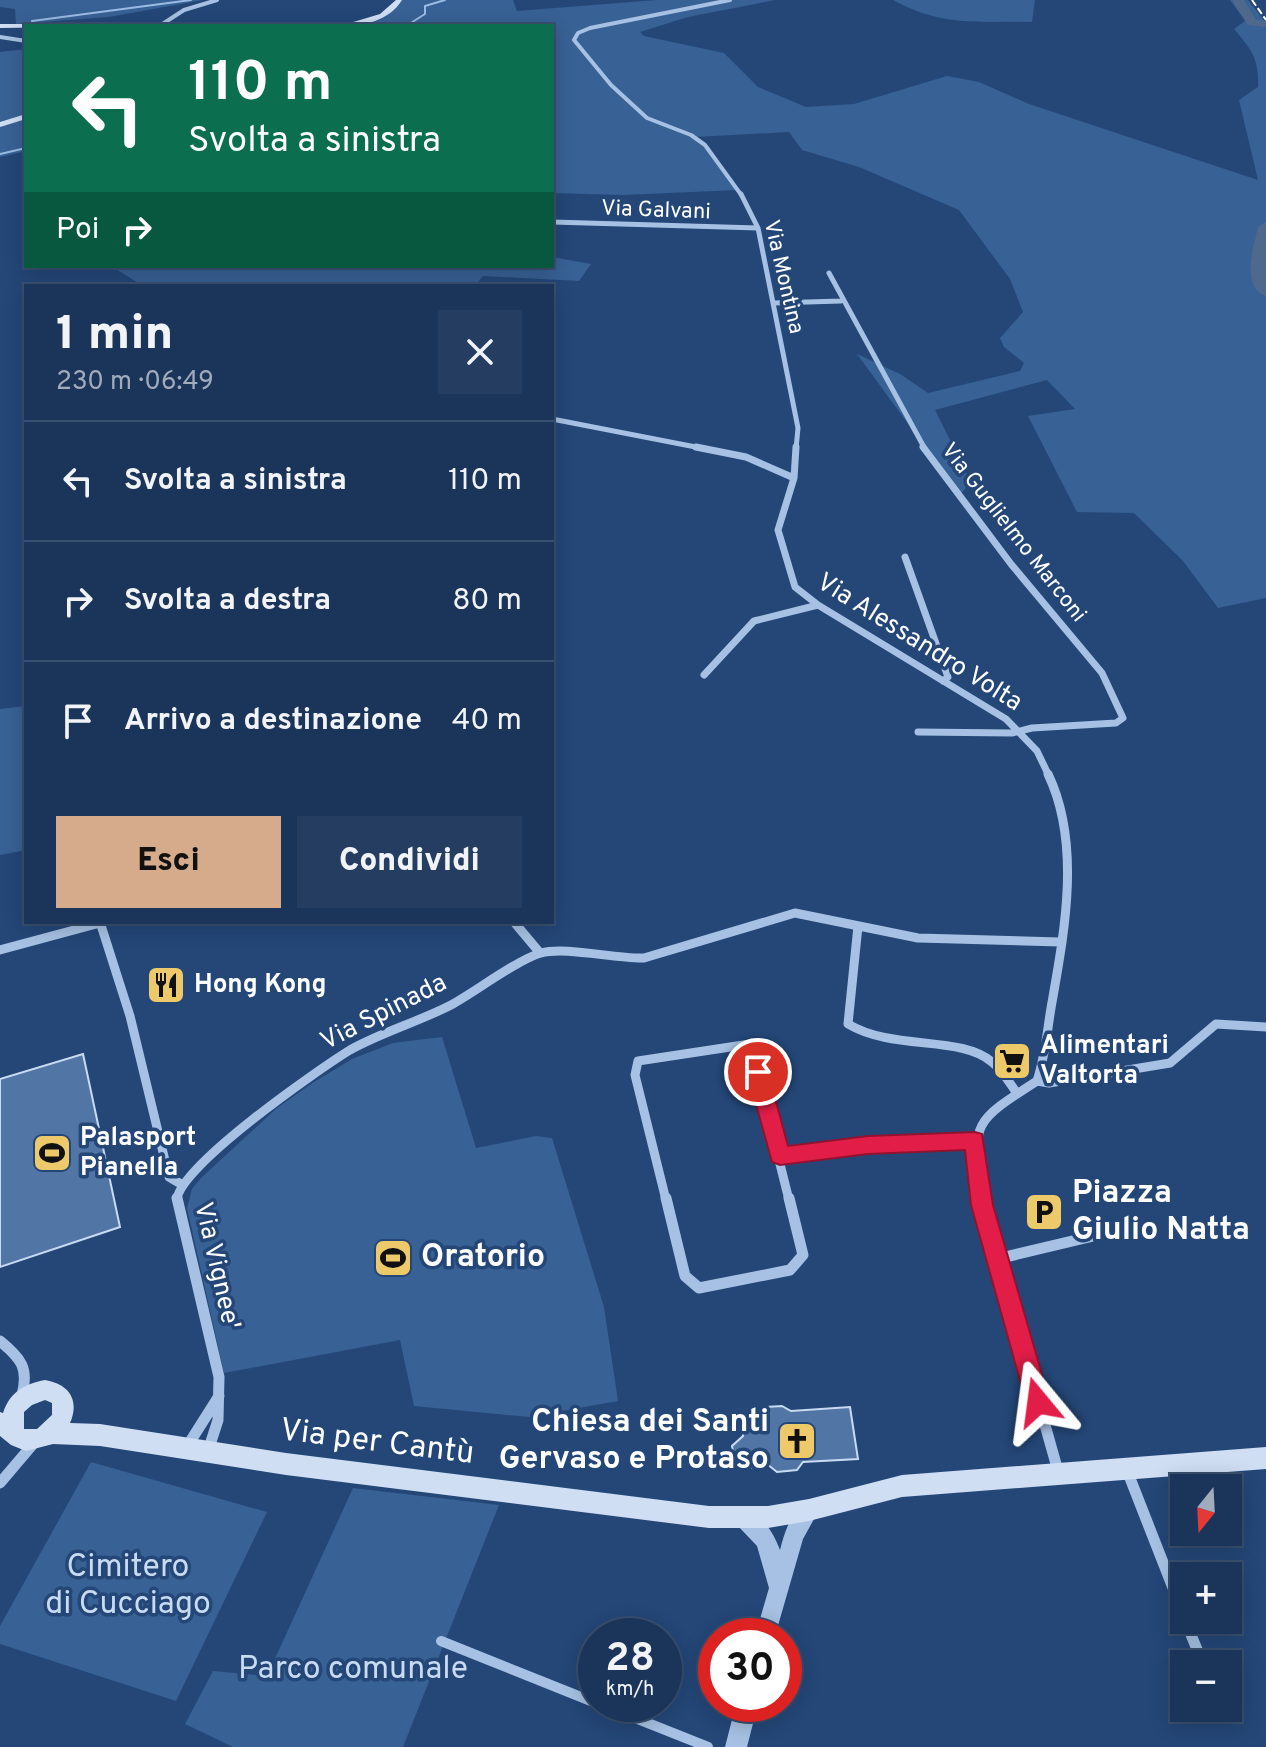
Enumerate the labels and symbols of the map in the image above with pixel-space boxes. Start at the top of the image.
street label: Via Galvani [601,196,711,226]
street label: Via Montina [757,217,809,337]
street label: Via Guglielmo Marconi [935,438,1091,628]
street label: Via Alessandro Volta [810,566,1028,720]
restaurant icon: Hong Kong [145,964,187,1006]
street label: Via Spinada [315,967,453,1059]
place label: Hong Kong [194,969,327,1002]
place label: Alimentari Valtorta [1040,1030,1169,1093]
pin [724,1038,792,1106]
supermarket icon: Alimentari Valtorta [991,1040,1033,1082]
place label: Palasport Pianella [80,1122,196,1185]
sports icon: Palasport Pianella [31,1132,73,1174]
place label: Piazza Giulio Natta [1072,1174,1250,1251]
parking icon: Piazza Giulio Natta [1023,1191,1065,1233]
street label: Via Vignee' [185,1199,247,1333]
sports icon: Oratorio [372,1237,414,1279]
place label: Oratorio [421,1238,545,1278]
position arrow [996,1360,1080,1444]
place label: Chiesa dei Santi Gervaso e Protaso [499,1403,769,1480]
street label: Via per Cantù [278,1411,476,1475]
church icon: Chiesa dei Santi Gervaso e Protaso [776,1420,818,1462]
north arrow [1170,1474,1242,1546]
park label: Cimitero di Cucciago [45,1548,211,1625]
speed limit sign: 30 [698,1618,802,1722]
park label: Parco comunale [238,1650,468,1690]

